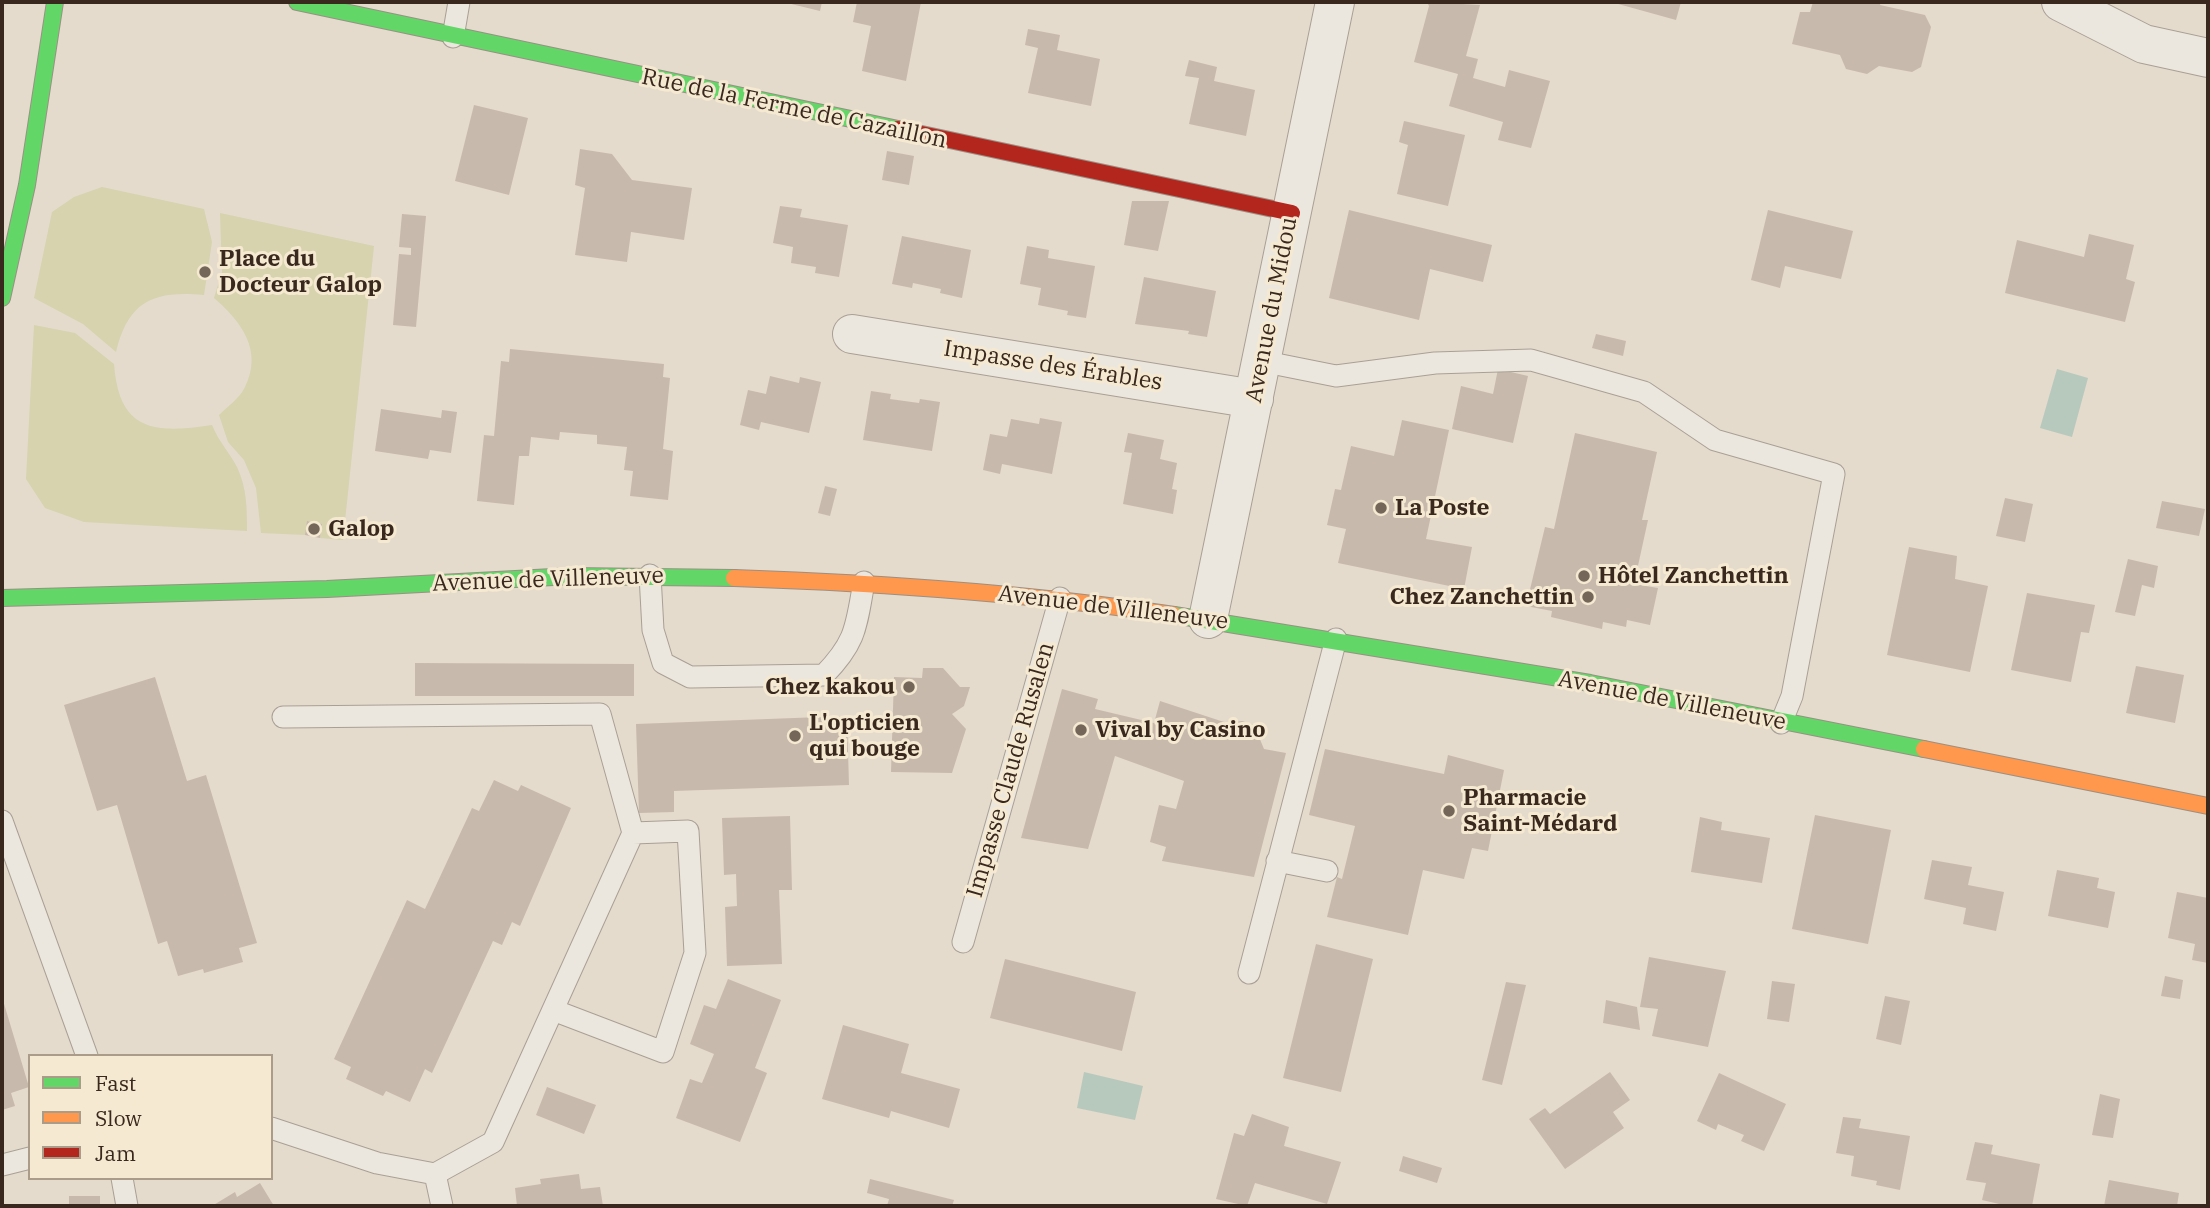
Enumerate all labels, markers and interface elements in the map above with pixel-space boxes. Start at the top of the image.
street label: Rue de la Ferme de Cazaillon [639,63,949,155]
street label: Avenue du Midou [1240,215,1304,405]
place label: Place du Docteur Galop [219,245,382,299]
marker: Place du Docteur Galop [197,264,213,280]
street label: Impasse des Érables [942,335,1164,397]
place label: La Poste [1395,494,1490,522]
marker: La Poste [1373,500,1389,516]
place label: Galop [328,515,395,543]
marker: Galop [306,521,322,537]
street label: Avenue de Villeneuve [432,562,664,598]
place label: Hôtel Zanchettin [1598,562,1789,590]
marker: Hôtel Zanchettin [1576,568,1592,584]
street label: Avenue de Villeneuve [996,580,1230,636]
place label: Chez Zanchettin [1389,583,1574,611]
marker: Chez Zanchettin [1580,589,1596,605]
street label: Impasse Claude Rusalen [961,639,1061,901]
street label: Avenue de Villeneuve [1556,665,1788,737]
place label: Chez kakou [765,673,895,701]
marker: Chez kakou [901,679,917,695]
place label: L'opticien qui bouge [809,709,920,763]
place label: Vival by Casino [1095,716,1266,744]
marker: Vival by Casino [1073,722,1089,738]
marker: L'opticien qui bouge [787,728,803,744]
place label: Pharmacie Saint-Médard [1463,784,1618,838]
marker: Pharmacie Saint-Médard [1441,803,1457,819]
legend [28,1054,273,1180]
text: Fast [95,1069,136,1097]
text: Slow [95,1104,142,1132]
text: Jam [95,1139,136,1167]

